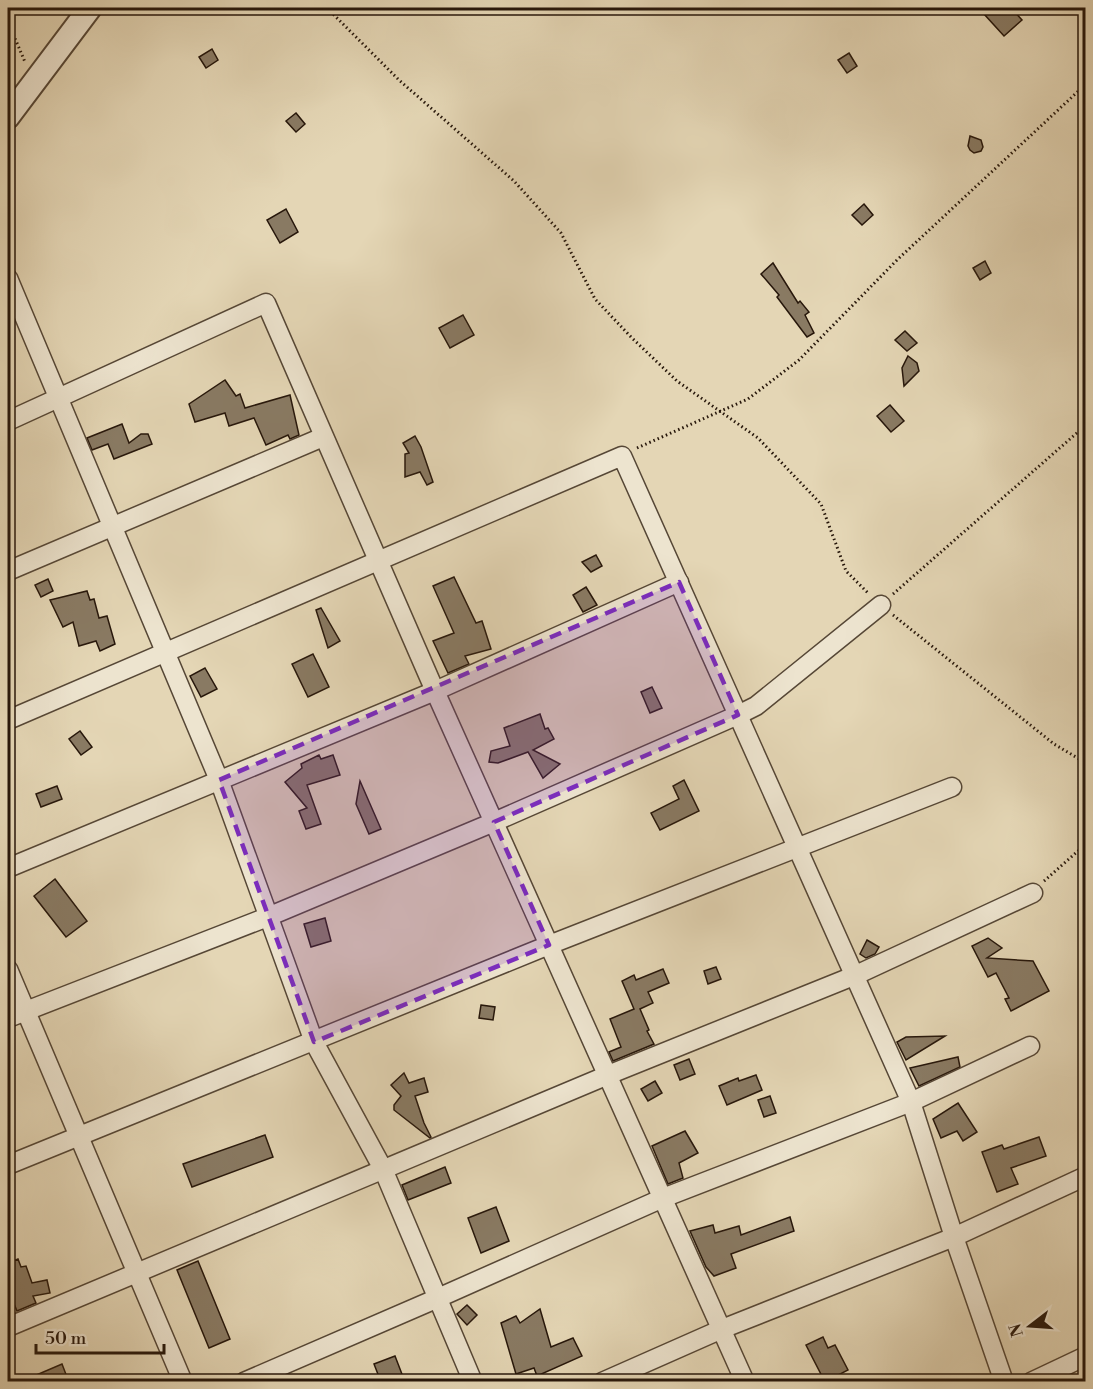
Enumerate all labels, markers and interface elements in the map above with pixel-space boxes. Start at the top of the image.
north arrow [1000,1296,1060,1356]
scale bar [36,1317,164,1355]
text: N [1005,1321,1028,1339]
text: 50 m [45,1327,87,1350]

